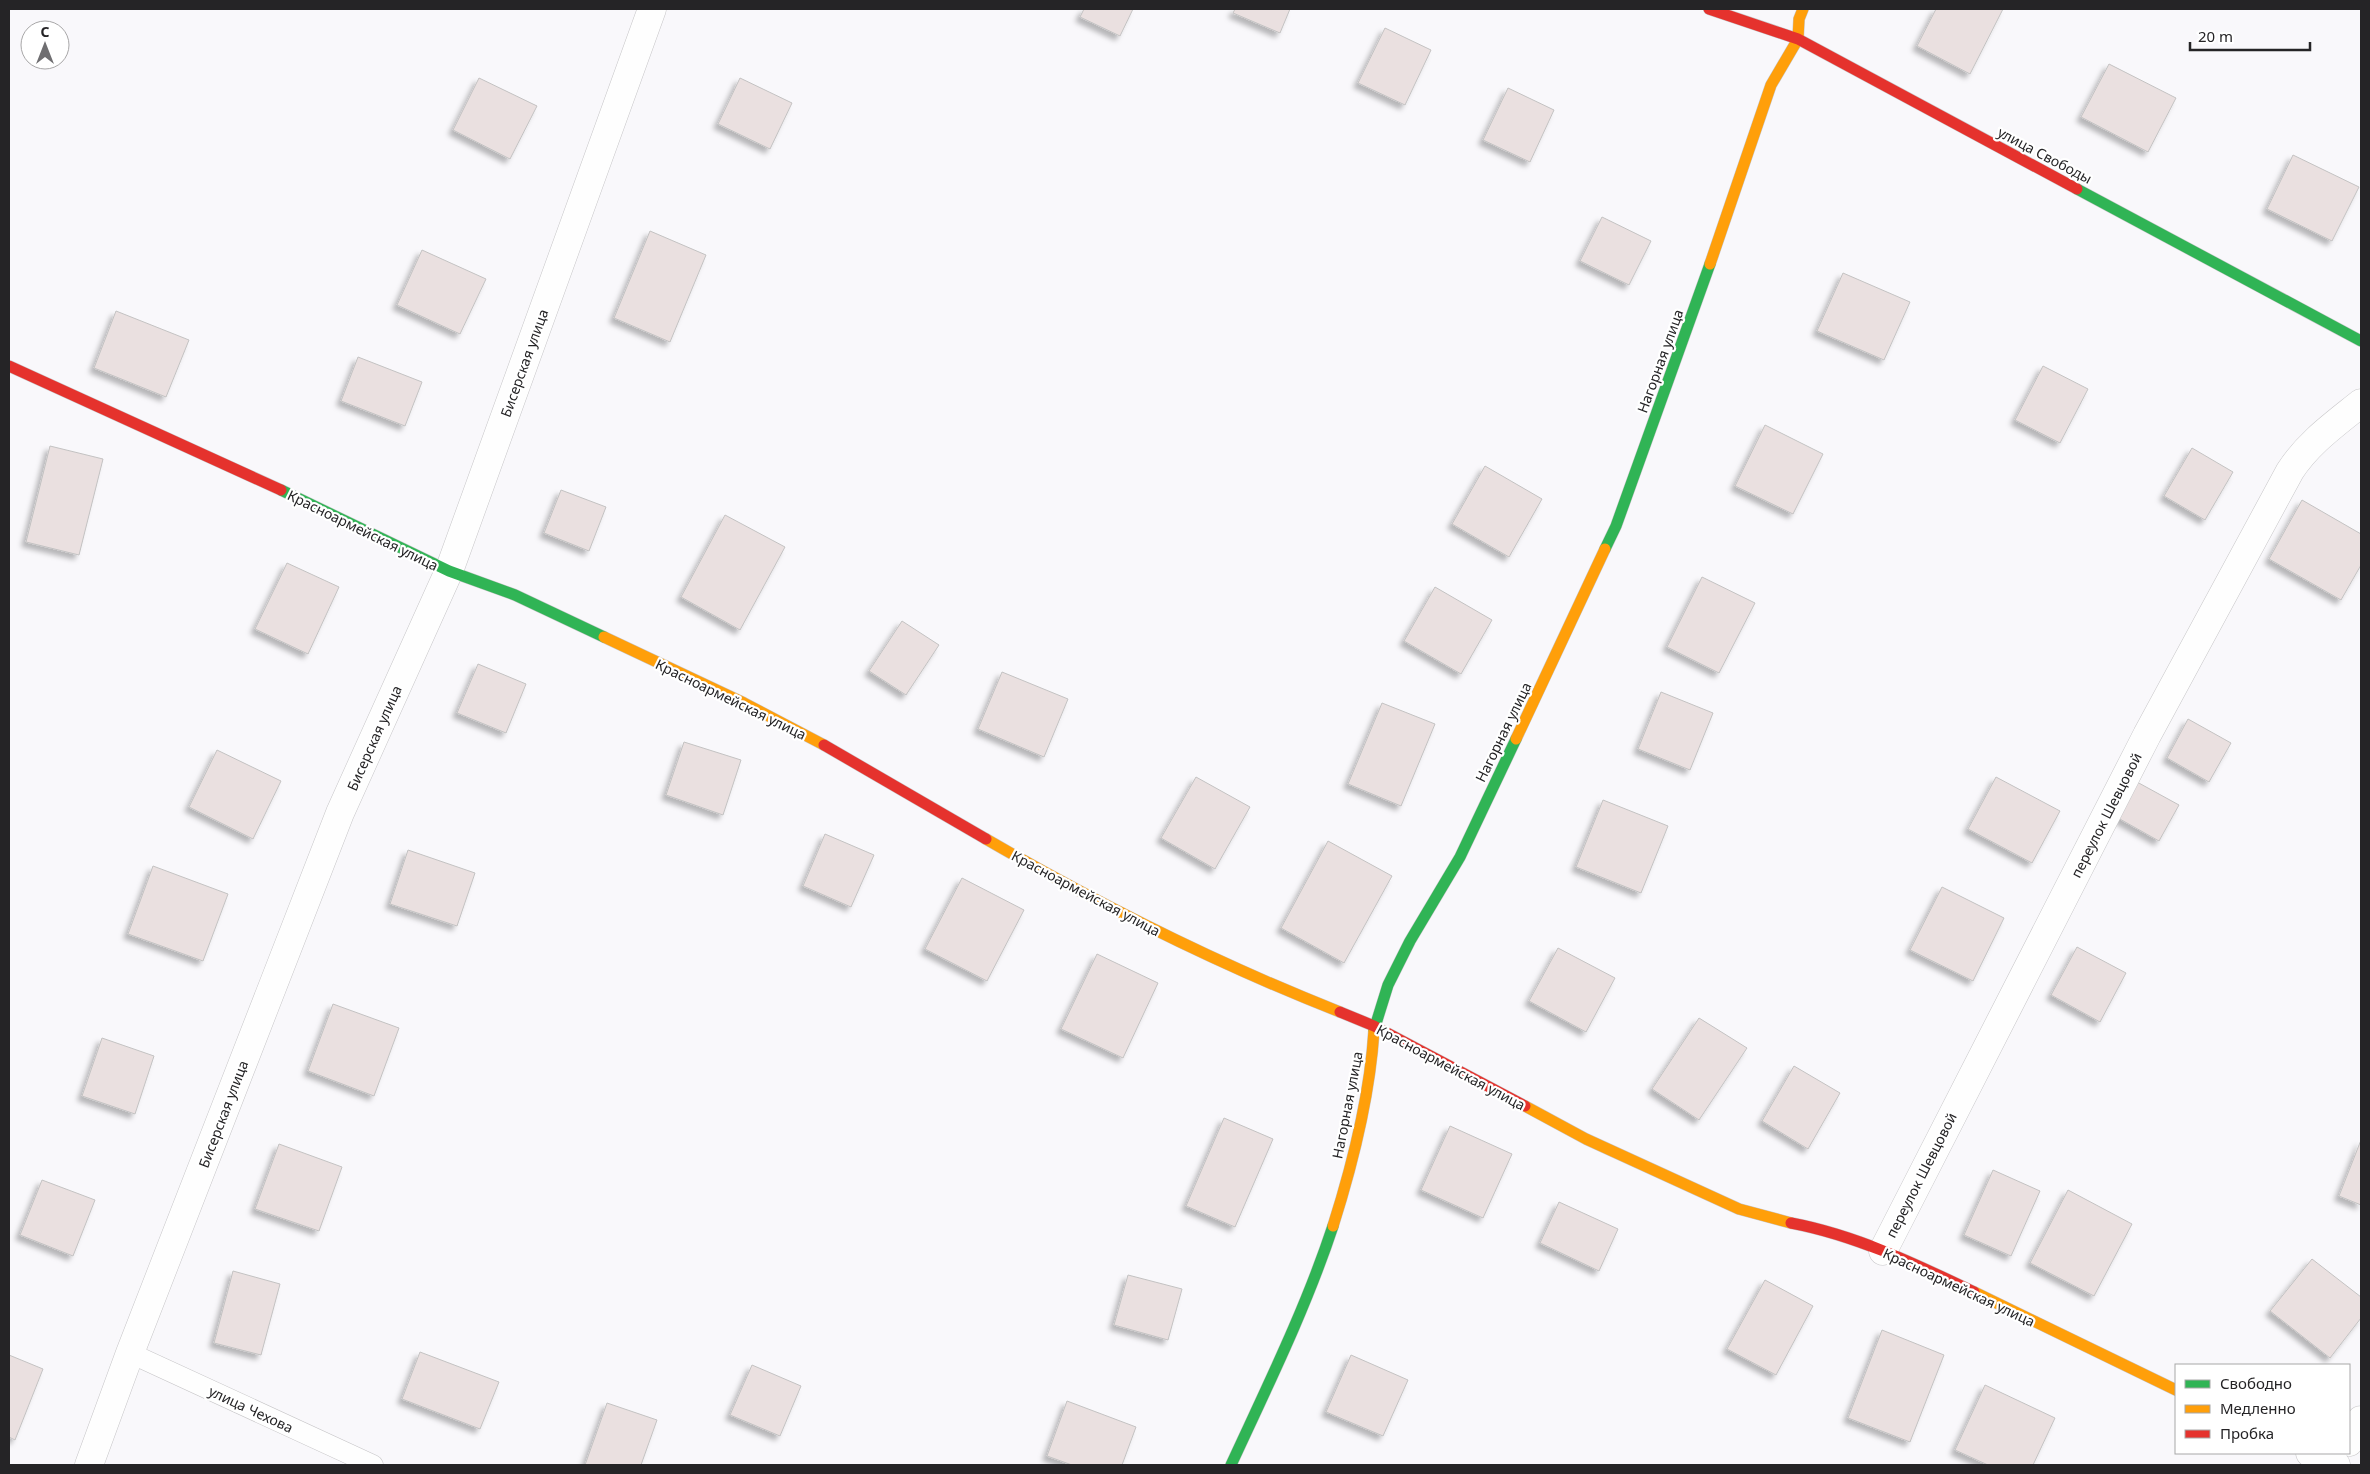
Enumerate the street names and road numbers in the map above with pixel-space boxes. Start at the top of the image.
street label: улица Свободы [1995,122,2095,188]
street label: Бисерская улица [496,306,552,420]
street label: Нагорная улица [1632,307,1688,415]
street label: Красноармейская улица [284,485,442,575]
street label: Красноармейская улица [652,654,810,744]
street label: Нагорная улица [1471,679,1535,785]
street label: Бисерская улица [342,682,406,794]
street label: переулок Шевцовой [2066,749,2146,881]
street label: Красноармейская улица [1008,846,1164,940]
street label: Красноармейская улица [1373,1020,1529,1114]
street label: Нагорная улица [1327,1050,1367,1160]
street label: Бисерская улица [194,1058,252,1170]
street label: переулок Шевцовой [1881,1109,1961,1241]
street label: Красноармейская улица [1880,1243,2038,1331]
street label: улица Чехова [206,1381,296,1437]

